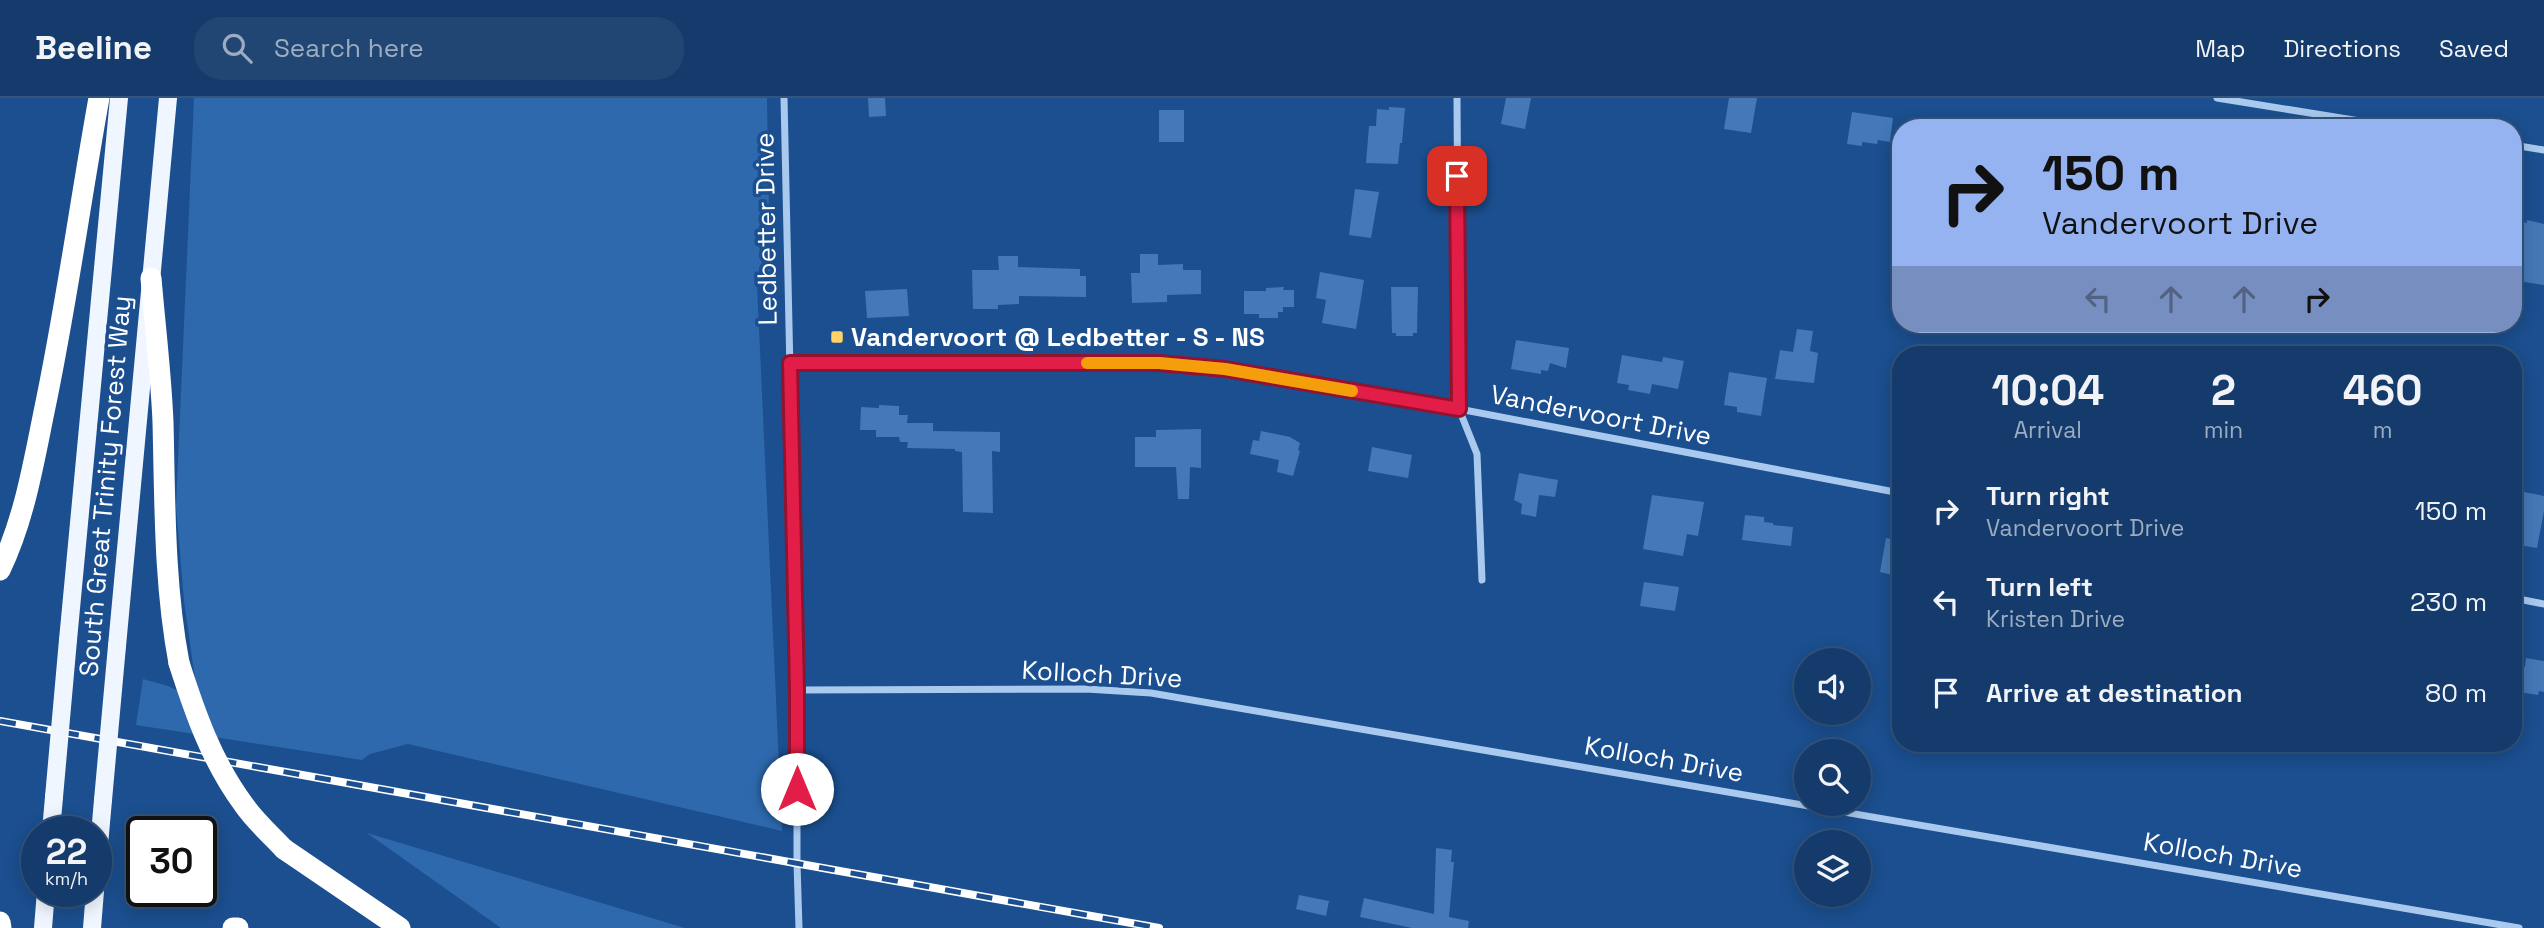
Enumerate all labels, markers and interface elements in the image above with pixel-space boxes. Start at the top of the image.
search box [194,17,684,80]
text: Beeline [35,27,152,69]
icon: search [218,29,256,67]
text: Search here [274,31,424,65]
text: Map [2195,33,2245,64]
text: Directions [2283,33,2401,64]
text: Saved [2439,33,2509,64]
street label: Ledbetter Drive [747,132,785,326]
text: 150 m [2042,142,2180,204]
pin [1427,146,1487,206]
icon: right [1927,147,2018,238]
icon: arrive [1438,157,1476,195]
text: Vandervoort Drive [2042,203,2318,243]
icon: left [2079,280,2117,318]
icon: ahead [2152,280,2190,318]
icon: ahead [2225,280,2263,318]
icon: right [2298,280,2336,318]
street label: South Great Trinity Forest Way [71,294,139,678]
place label: Vandervoort @ Ledbetter - S - NS [851,320,1265,354]
marker: Vandervoort @ Ledbetter - S - NS [829,329,845,345]
text: 10:04 [1991,364,2104,417]
text: 2 [2211,364,2236,417]
text: 460 [2343,364,2423,417]
street label: Vandervoort Drive [1488,377,1714,453]
text: Arrival [2014,415,2082,445]
text: min [2204,415,2243,445]
text: m [2373,415,2392,445]
text: Turn right [1986,479,2110,513]
icon: right [1927,492,1965,530]
text: 150 m [2415,494,2487,528]
text: Vandervoort Drive [1986,513,2184,543]
text: Turn left [1986,570,2093,604]
icon: left [1927,583,1965,621]
text: 230 m [2410,585,2487,619]
text: Kristen Drive [1986,604,2125,634]
map controls [1794,648,1871,907]
button: sound [1794,648,1871,725]
street label: Kolloch Drive [1021,653,1183,695]
icon: arrive [1927,674,1965,712]
text: Arrive at destination [1986,676,2243,710]
text: 80 m [2425,676,2487,710]
street label: Kolloch Drive [1582,728,1746,790]
button: search [1794,739,1871,816]
position arrow [760,752,834,826]
speed limit sign: 30 [126,816,217,907]
street label: Kolloch Drive [2141,824,2305,886]
text: 22 [46,830,87,874]
button: layers [1794,830,1871,907]
text: km/h [45,867,88,890]

